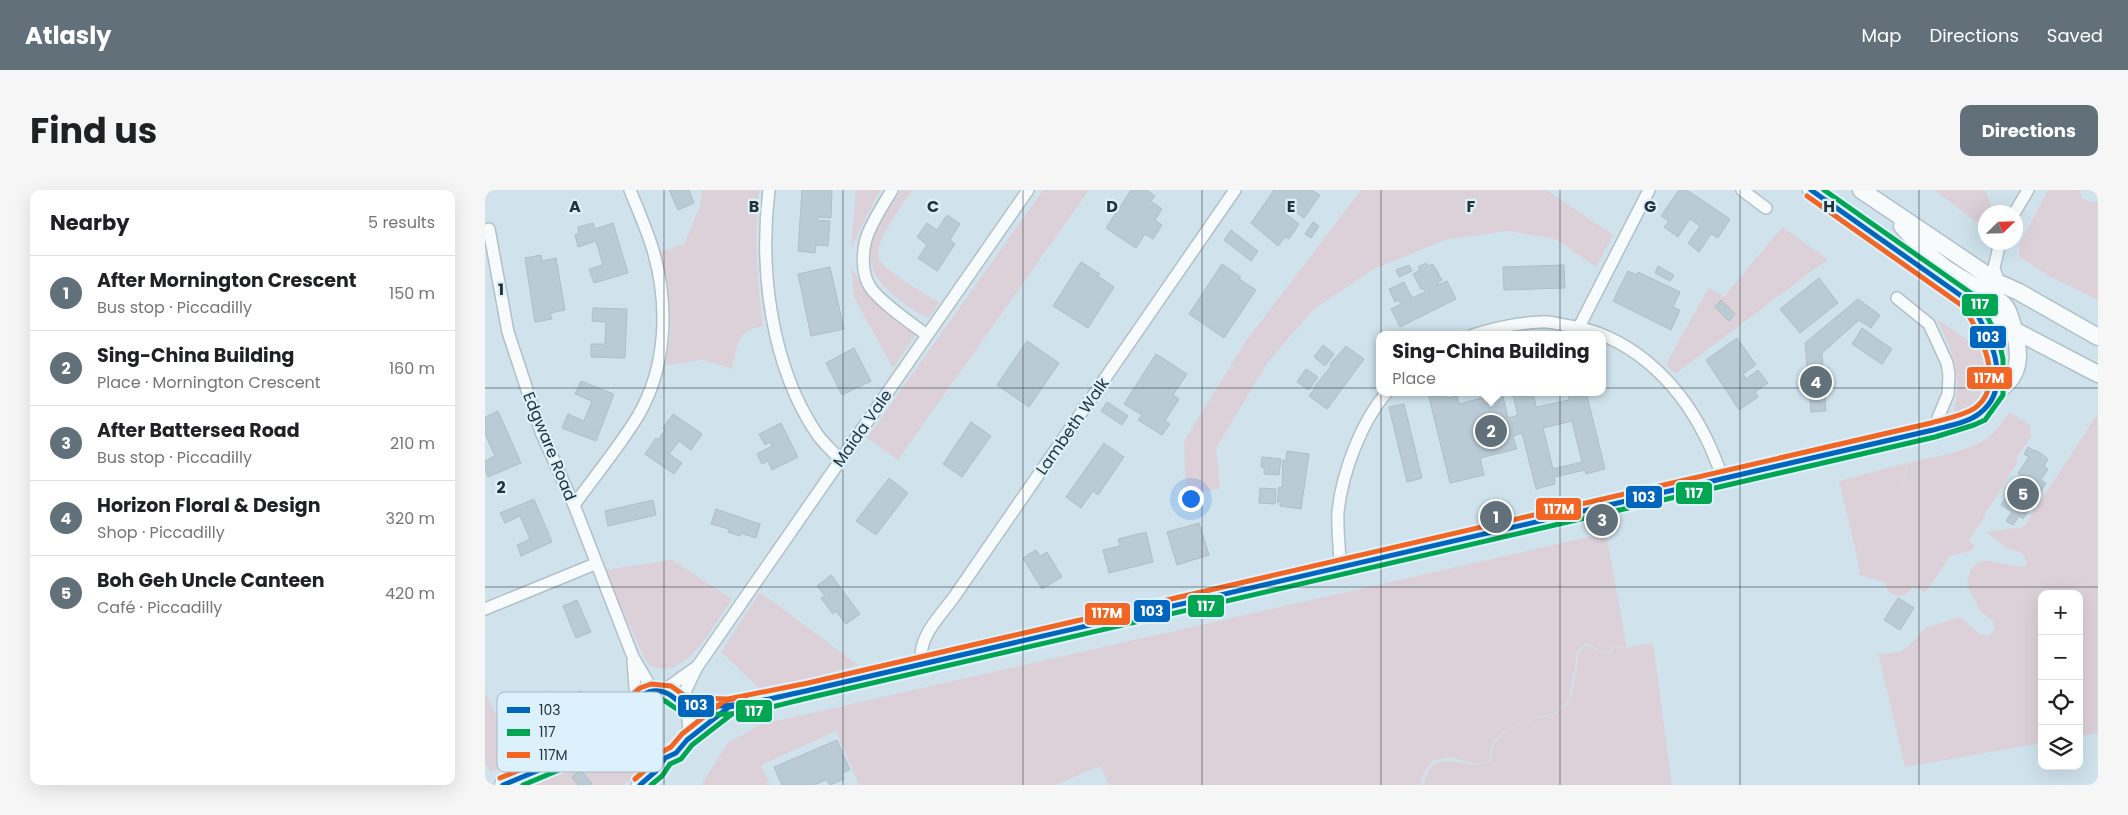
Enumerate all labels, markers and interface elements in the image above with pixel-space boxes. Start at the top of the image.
text: Atlasly [25,19,111,52]
text: Map [1862,23,1901,48]
text: Directions [1929,23,2019,48]
text: Saved [2047,23,2103,48]
button: Directions [1960,105,2098,156]
text: Find us [30,106,157,155]
text: A [569,195,581,218]
text: B [749,195,759,218]
text: C [927,195,939,218]
text: D [1106,195,1118,218]
text: E [1287,195,1295,218]
text: F [1467,195,1476,218]
text: G [1644,195,1656,218]
text: H [1823,195,1835,218]
north arrow [1978,205,2023,250]
text: Nearby [50,208,130,237]
text: 5 results [368,211,435,234]
text: After Mornington Crescent [97,267,357,294]
text: 1 [498,278,504,301]
text: 1 [63,282,69,305]
text: 150 m [389,282,435,305]
line badge: 117 [1961,293,1999,317]
text: 117 [1971,294,1990,314]
text: Bus stop · Piccadilly [97,296,252,319]
line badge: 103 [1969,325,2007,349]
text: 103 [1977,327,1999,347]
popup [1376,331,1606,396]
text: Sing-China Building [1392,338,1590,365]
text: Sing-China Building [97,342,294,369]
text: 2 [61,357,71,380]
text: 160 m [389,357,435,380]
pin: 4 [1800,363,1832,401]
line badge: 117M [1966,366,2013,390]
text: Place [1392,367,1436,390]
text: 117M [1974,368,2004,388]
text: Place · Mornington Crescent [97,371,321,394]
street label: Lambeth Walk [1030,372,1115,480]
street label: Maida Vale [827,385,898,472]
street label: Edgware Road [517,388,582,504]
pin: 2 [1475,412,1507,450]
text: After Battersea Road [97,417,300,444]
text: 3 [61,432,71,455]
text: 210 m [390,432,435,455]
text: Bus stop · Piccadilly [97,446,252,469]
pin: 5 [2007,475,2039,513]
text: 2 [496,476,506,499]
line badge: 117 [1675,481,1713,505]
text: 117 [1685,483,1704,503]
line badge: 103 [1625,485,1663,509]
your location [1178,486,1204,512]
text: 103 [1633,487,1655,507]
text: Horizon Floral & Design [97,492,320,519]
line badge: 117M [1535,497,1582,521]
pin: 1 [1480,498,1512,536]
text: 117M [1544,499,1574,519]
pin: 3 [1586,501,1618,539]
text: 4 [61,507,71,530]
text: 320 m [386,507,435,530]
text: Shop · Piccadilly [97,521,225,544]
text: Boh Geh Uncle Canteen [97,567,325,594]
text: 5 [61,582,71,605]
text: 420 m [385,582,435,605]
map controls [2038,590,2083,770]
button: + [2038,590,2083,635]
line badge: 117 [1187,594,1225,618]
text: Café · Piccadilly [97,596,222,619]
text: 117 [1197,596,1216,616]
line badge: 103 [1133,599,1171,623]
text: 103 [1141,601,1163,621]
line badge: 117M [1084,602,1131,626]
text: 117M [1092,603,1122,623]
button: − [2038,635,2083,680]
button: locate [2038,680,2083,725]
legend [497,692,663,772]
line badge: 103 [677,694,715,718]
text: 103 [685,695,707,715]
line badge: 117 [735,699,773,723]
text: 103 [539,700,561,720]
text: 117 [745,701,764,721]
text: 117 [539,722,556,742]
button: layers [2038,725,2083,770]
text: 117M [539,745,568,765]

